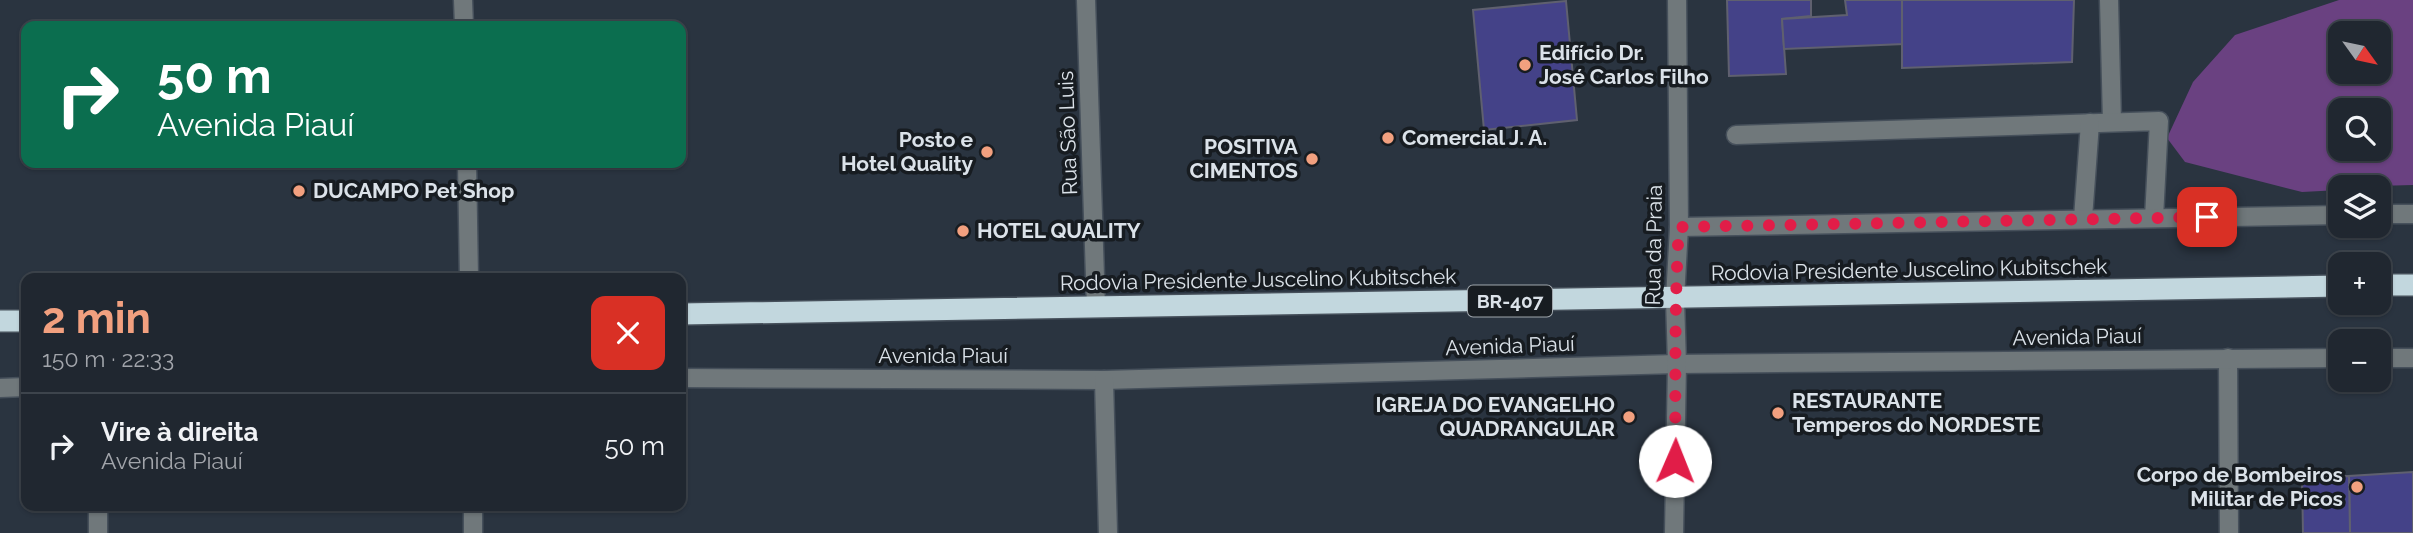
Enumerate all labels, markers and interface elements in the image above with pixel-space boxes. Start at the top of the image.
north arrow [2328,21,2390,84]
map controls [2328,21,2391,392]
place label: Edifício Dr. José Carlos Filho [1539,40,1709,89]
text: 50 m [157,47,272,104]
icon: right [42,49,133,140]
marker: Edifício Dr. José Carlos Filho [1517,57,1533,73]
street label: Rua São Luis [1053,70,1082,196]
button: search [2328,98,2391,161]
text: Avenida Piauí [157,106,354,143]
place label: Comercial J. A. [1402,125,1547,150]
place label: Posto e Hotel Quality [841,127,973,176]
marker: Comercial J. A. [1380,130,1396,146]
place label: POSITIVA CIMENTOS [1189,134,1299,183]
marker: Posto e Hotel Quality [979,144,995,160]
marker: POSITIVA CIMENTOS [1304,151,1320,167]
button: layers [2328,175,2391,238]
place label: DUCAMPO Pet Shop [313,178,514,203]
marker: DUCAMPO Pet Shop [291,183,307,199]
street label: Rua da Praia [1640,185,1667,305]
pin [2177,187,2237,247]
icon: arrive [2188,198,2226,236]
place label: HOTEL QUALITY [977,218,1141,243]
marker: HOTEL QUALITY [955,223,971,239]
button: + [2328,252,2391,315]
street label: Rodovia Presidente Juscelino Kubitschek [1711,254,2107,285]
street label: Rodovia Presidente Juscelino Kubitschek [1060,264,1456,295]
road number: BR-407 [1468,286,1552,316]
text: 2 min [42,294,151,343]
button: close [591,296,665,370]
street label: Avenida Piauí [2012,323,2142,350]
button: − [2328,329,2391,392]
street label: Avenida Piauí [1445,331,1576,360]
street label: Avenida Piauí [878,343,1008,368]
text: 150 m · 22:33 [42,345,174,372]
place label: RESTAURANTE Temperos do NORDESTE [1792,388,2040,437]
place label: IGREJA DO EVANGELHO QUADRANGULAR [1375,392,1615,441]
marker: RESTAURANTE Temperos do NORDESTE [1770,405,1786,421]
marker: IGREJA DO EVANGELHO QUADRANGULAR [1621,409,1637,425]
text: Vire à direita [101,417,258,447]
position arrow [1638,424,1712,498]
icon: right [42,427,80,465]
text: 50 m [604,431,665,461]
text: Avenida Piauí [101,447,243,474]
place label: Corpo de Bombeiros Militar de Picos [2137,462,2343,511]
marker: Corpo de Bombeiros Militar de Picos [2349,479,2365,495]

